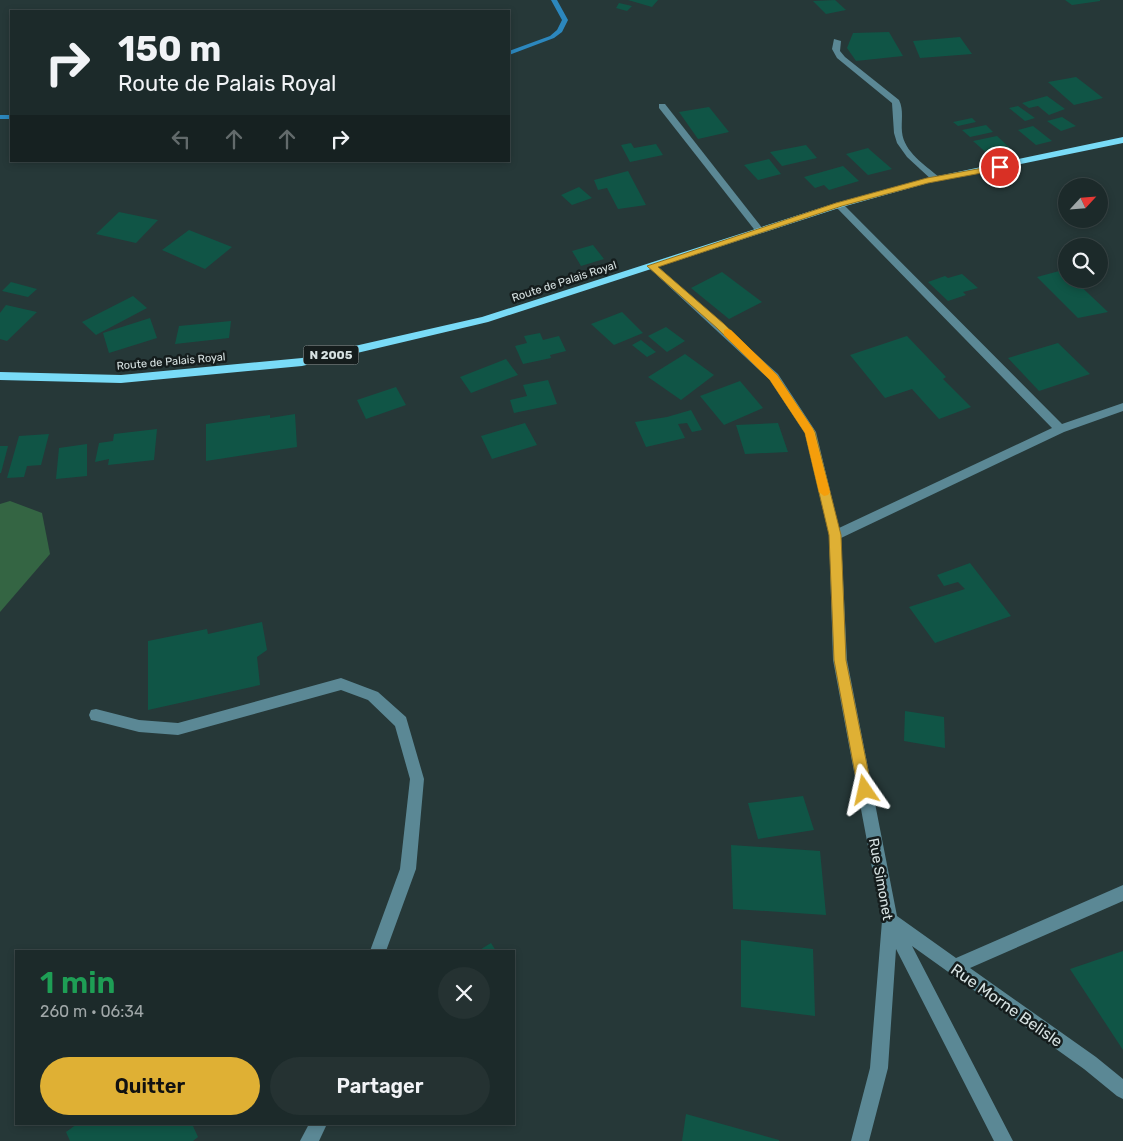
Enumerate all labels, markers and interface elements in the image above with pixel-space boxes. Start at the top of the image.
text: 150 m [118,28,221,70]
icon: right [35,30,100,95]
text: Route de Palais Royal [118,70,336,97]
icon: left [167,125,195,153]
icon: ahead [220,125,248,153]
icon: ahead [273,125,301,153]
icon: right [326,125,354,153]
pin [979,146,1021,188]
icon: arrive [986,153,1014,181]
north arrow [1058,178,1108,228]
map controls [1058,178,1108,288]
button: search [1058,238,1108,288]
street label: Route de Palais Royal [510,258,618,305]
road number: N 2005 [304,346,358,364]
street label: Route de Palais Royal [116,350,226,373]
position arrow [838,763,890,815]
street label: Rue Simonet [865,837,896,922]
street label: Rue Morne Belisle [947,960,1066,1051]
text: 1 min [40,965,115,1001]
button: close [438,967,490,1019]
text: 260 m · 06:34 [40,1002,144,1021]
button: Quitter [40,1057,260,1115]
button: Partager [270,1057,490,1115]

